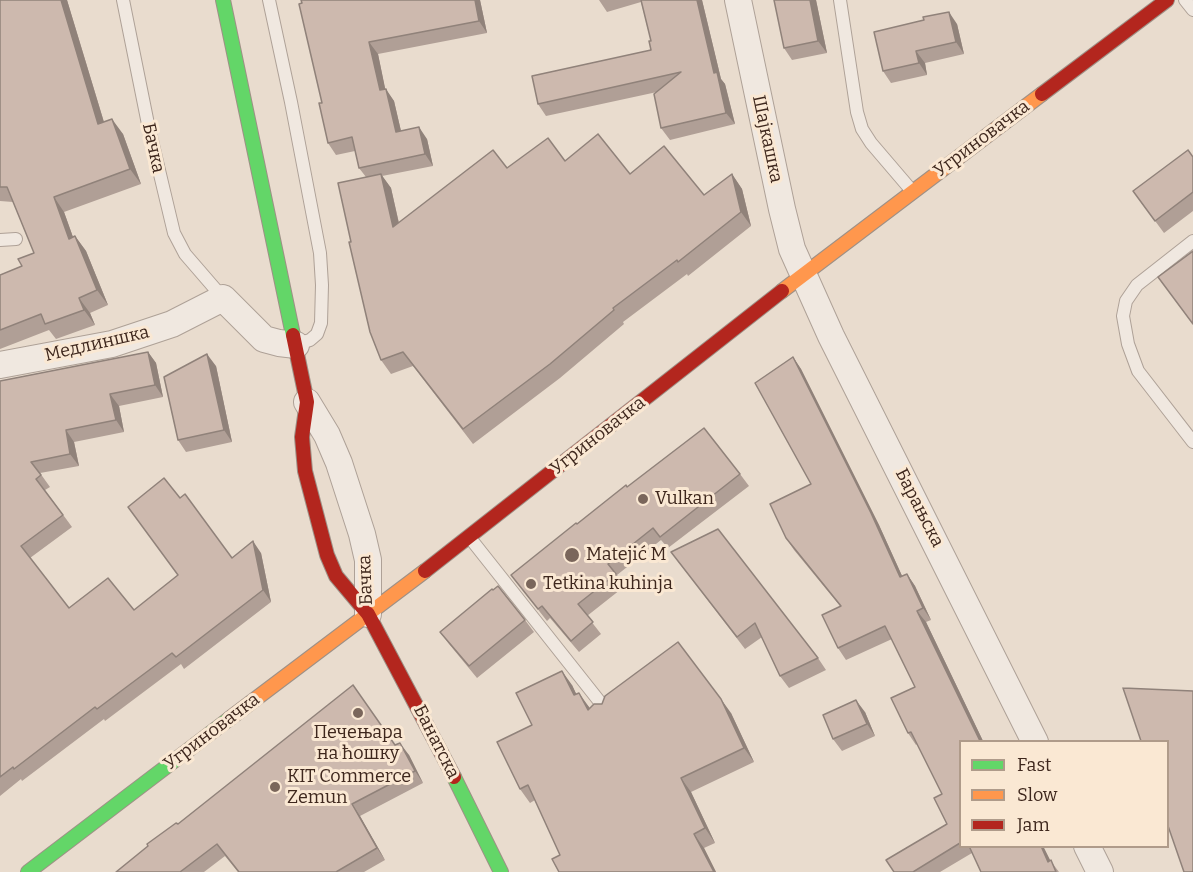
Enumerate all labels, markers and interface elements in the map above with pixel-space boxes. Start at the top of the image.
street label: Шајкашка [747,93,787,185]
street label: Угриновачка [930,96,1034,182]
street label: Бачка [137,121,169,175]
street label: Медлиншка [43,321,151,367]
street label: Угриновачка [546,392,650,480]
street label: Барањска [890,465,948,551]
place label: Vulkan [655,488,714,510]
marker: Vulkan [636,492,650,506]
place label: Matejić M [586,544,667,566]
marker: Matejić M [563,546,581,564]
street label: Бачка [354,554,378,606]
place label: Tetkina kuhinja [543,573,673,595]
marker: Tetkina kuhinja [524,577,538,591]
street label: Угриновачка [160,689,264,775]
street label: Банатска [408,702,464,782]
marker: Печењара на ћошку [351,706,365,720]
place label: Печењара на ћошку [313,722,403,764]
legend [959,740,1169,848]
text: Fast [1017,754,1052,776]
place label: KIT Commerce Zemun [287,766,411,808]
marker: KIT Commerce Zemun [268,780,282,794]
text: Slow [1017,784,1057,806]
text: Jam [1017,814,1050,836]

